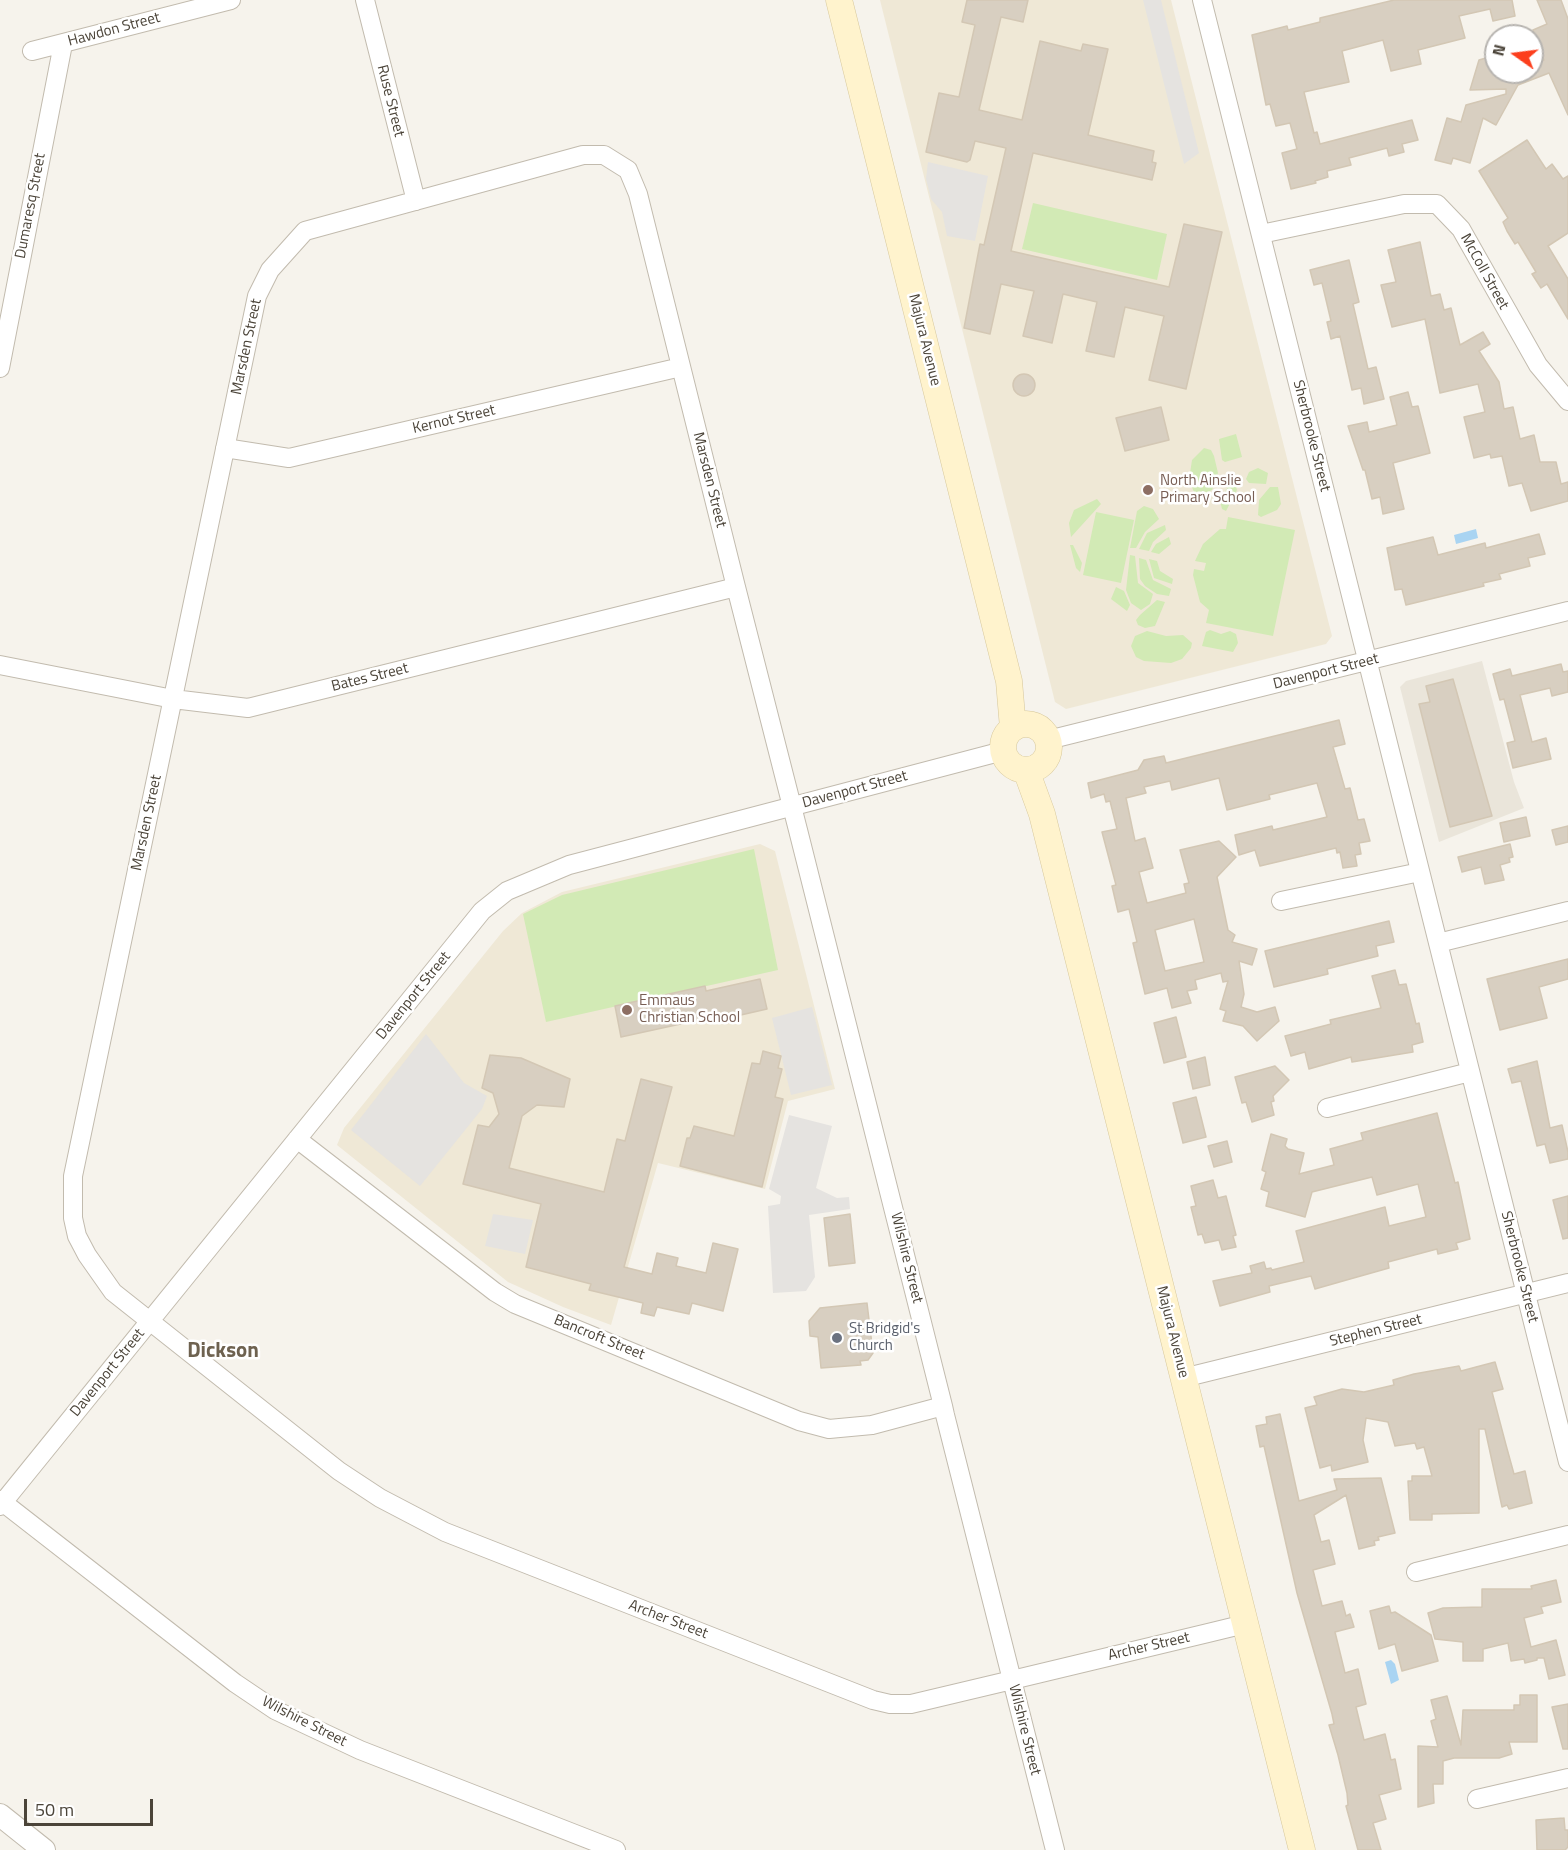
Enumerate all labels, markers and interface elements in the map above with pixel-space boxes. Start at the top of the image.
street label: Hawdon Street [66,9,162,51]
north arrow [1484,24,1544,84]
text: N [1485,42,1511,58]
street label: Ruse Street [372,63,408,139]
street label: Dumaresq Street [12,152,50,260]
street label: McColl Street [1456,231,1512,313]
street label: Majura Avenue [904,292,944,388]
street label: Marsden Street [228,297,266,397]
street label: Sherbrooke Street [1288,378,1334,494]
street label: Kernot Street [411,402,497,438]
street label: Marsden Street [688,430,730,530]
place label: North Ainslie Primary School [1160,472,1255,507]
marker: North Ainslie Primary School [1141,483,1155,497]
street label: Davenport Street [1271,650,1381,694]
street label: Bates Street [330,660,410,696]
street label: Davenport Street [800,767,910,813]
street label: Marsden Street [128,773,166,873]
street label: Davenport Street [373,948,455,1044]
place label: Emmaus Christian School [639,992,740,1027]
marker: Emmaus Christian School [620,1003,634,1017]
street label: Sherbrooke Street [1496,1209,1542,1325]
street label: Wilshire Street [886,1211,926,1305]
street label: Majura Avenue [1152,1284,1192,1380]
street label: Stephen Street [1328,1311,1424,1351]
street label: Bancroft Street [551,1312,647,1364]
place label: St Bridgid's Church [849,1320,920,1355]
street label: Davenport Street [67,1325,149,1421]
marker: St Bridgid's Church [830,1331,844,1345]
district label: Dickson [187,1339,259,1365]
street label: Archer Street [626,1597,710,1643]
street label: Archer Street [1106,1629,1192,1665]
street label: Wilshire Street [1004,1683,1044,1777]
street label: Wilshire Street [259,1693,349,1751]
scale bar [27,1787,156,1825]
text: 50 m [35,1796,74,1823]

